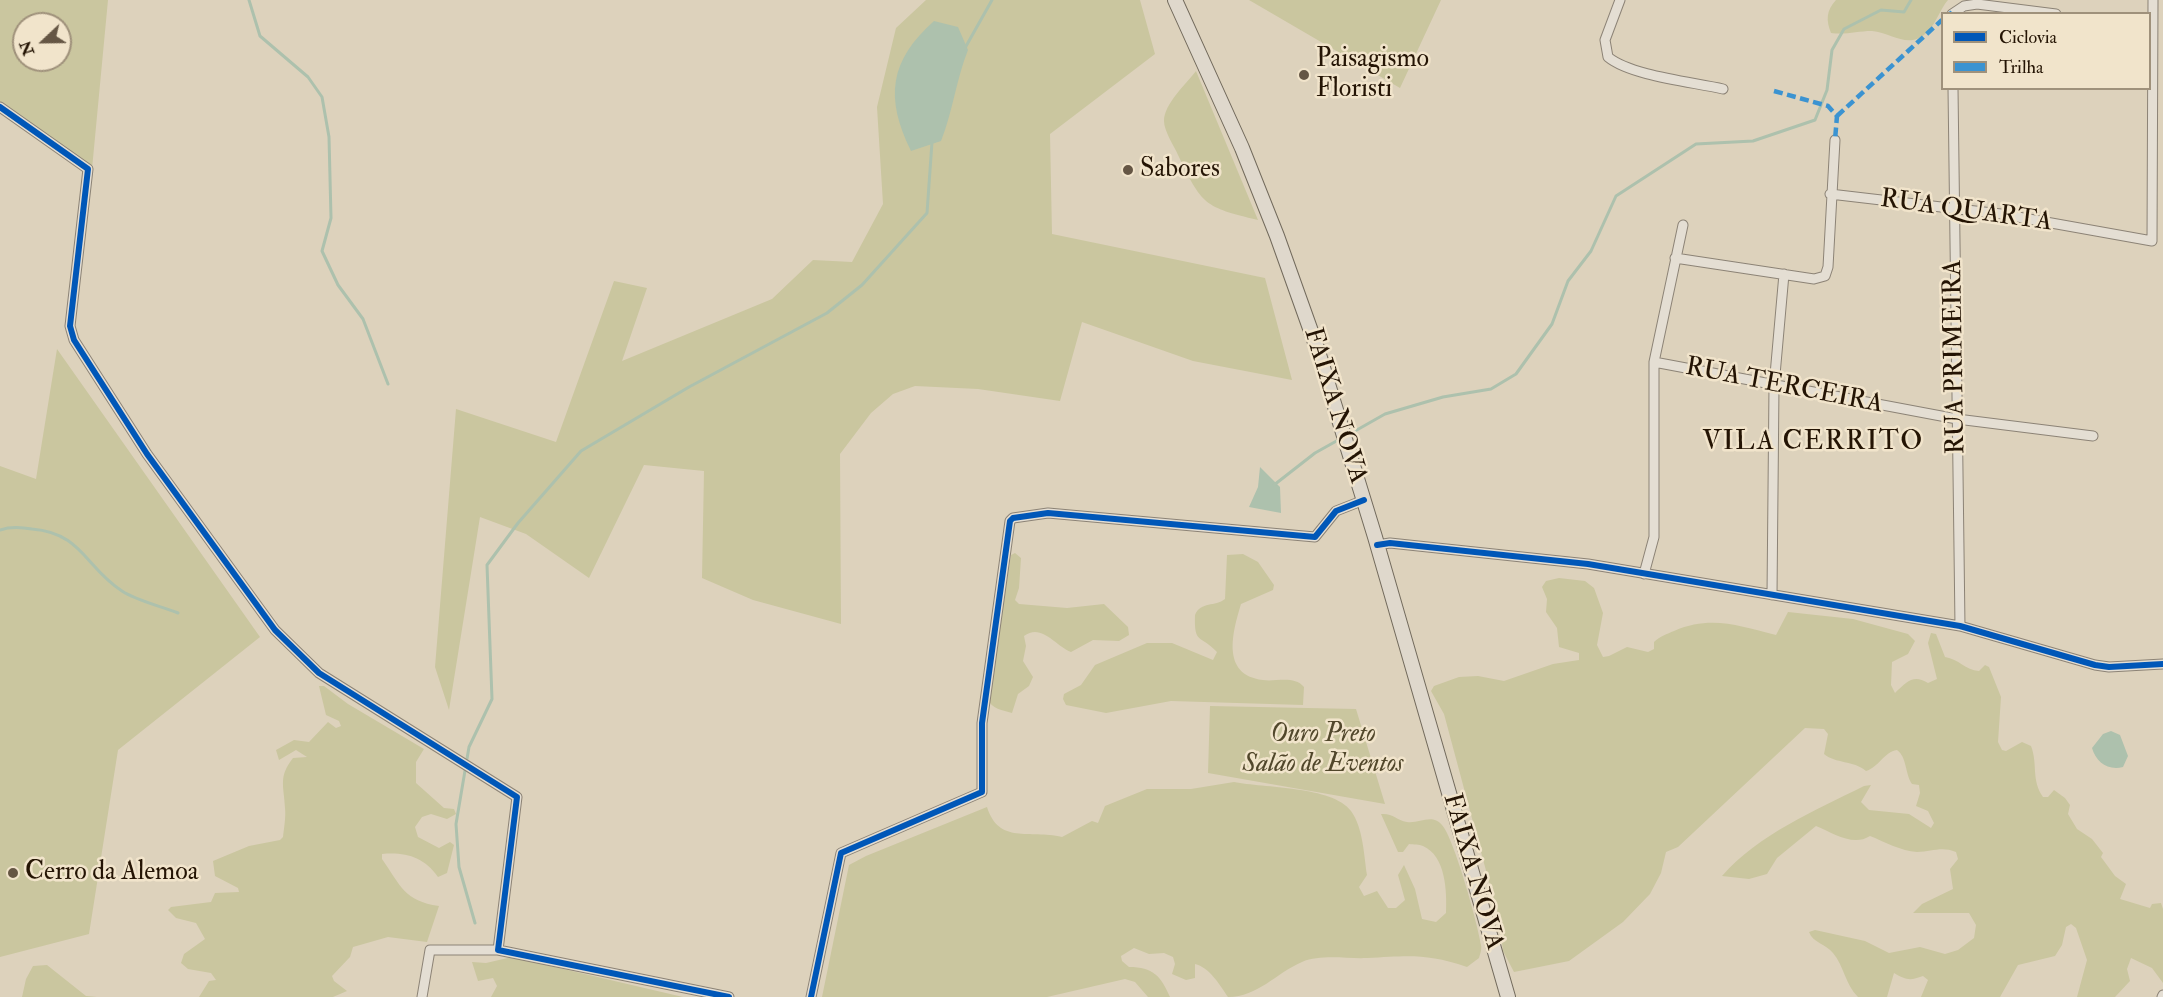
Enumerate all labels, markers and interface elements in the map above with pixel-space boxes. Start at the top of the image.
north arrow [12,12,72,72]
legend [1941,12,2151,90]
text: Ciclovia [1999,26,2057,49]
text: N [15,38,39,58]
place label: Paisagismo Floristi [1316,44,1429,106]
text: Trilha [1999,56,2043,79]
marker: Paisagismo Floristi [1297,68,1311,82]
place label: Sabores [1140,154,1220,186]
marker: Sabores [1121,163,1135,177]
street label: RUA QUARTA [1878,184,2054,240]
street label: RUA PRIMEIRA [1939,259,1973,455]
street label: FAIXA NOVA [1295,324,1373,488]
street label: RUA TERCEIRA [1683,353,1885,421]
district label: VILA CERRITO [1702,427,1924,459]
park label: Ouro Preto Salão de Eventos [1242,719,1404,780]
street label: FAIXA NOVA [1435,790,1509,954]
place label: Cerro da Alemoa [25,857,198,889]
marker: Cerro da Alemoa [6,866,20,880]

